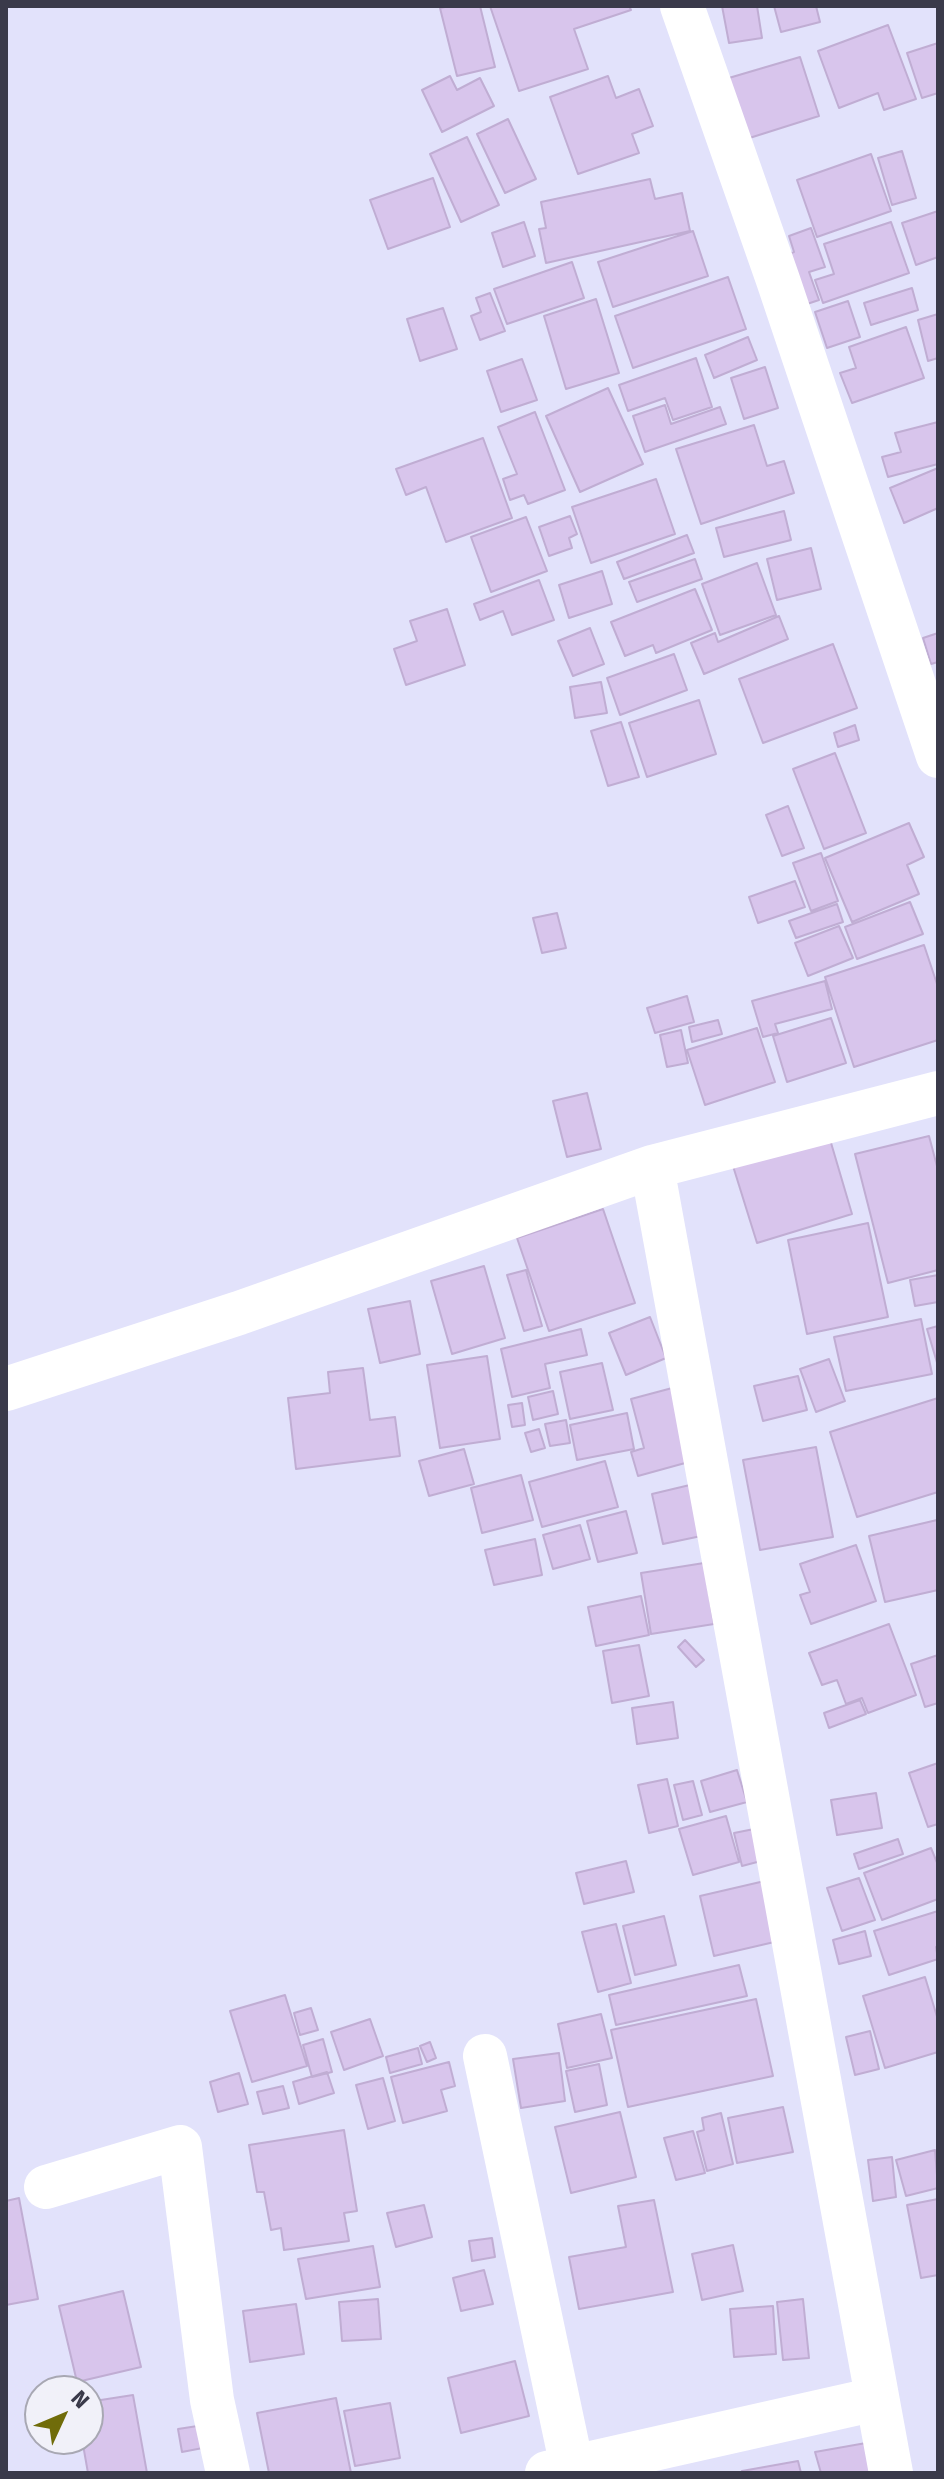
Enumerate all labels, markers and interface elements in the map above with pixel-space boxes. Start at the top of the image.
north arrow [24,2375,104,2455]
text: N [65,2385,95,2414]

